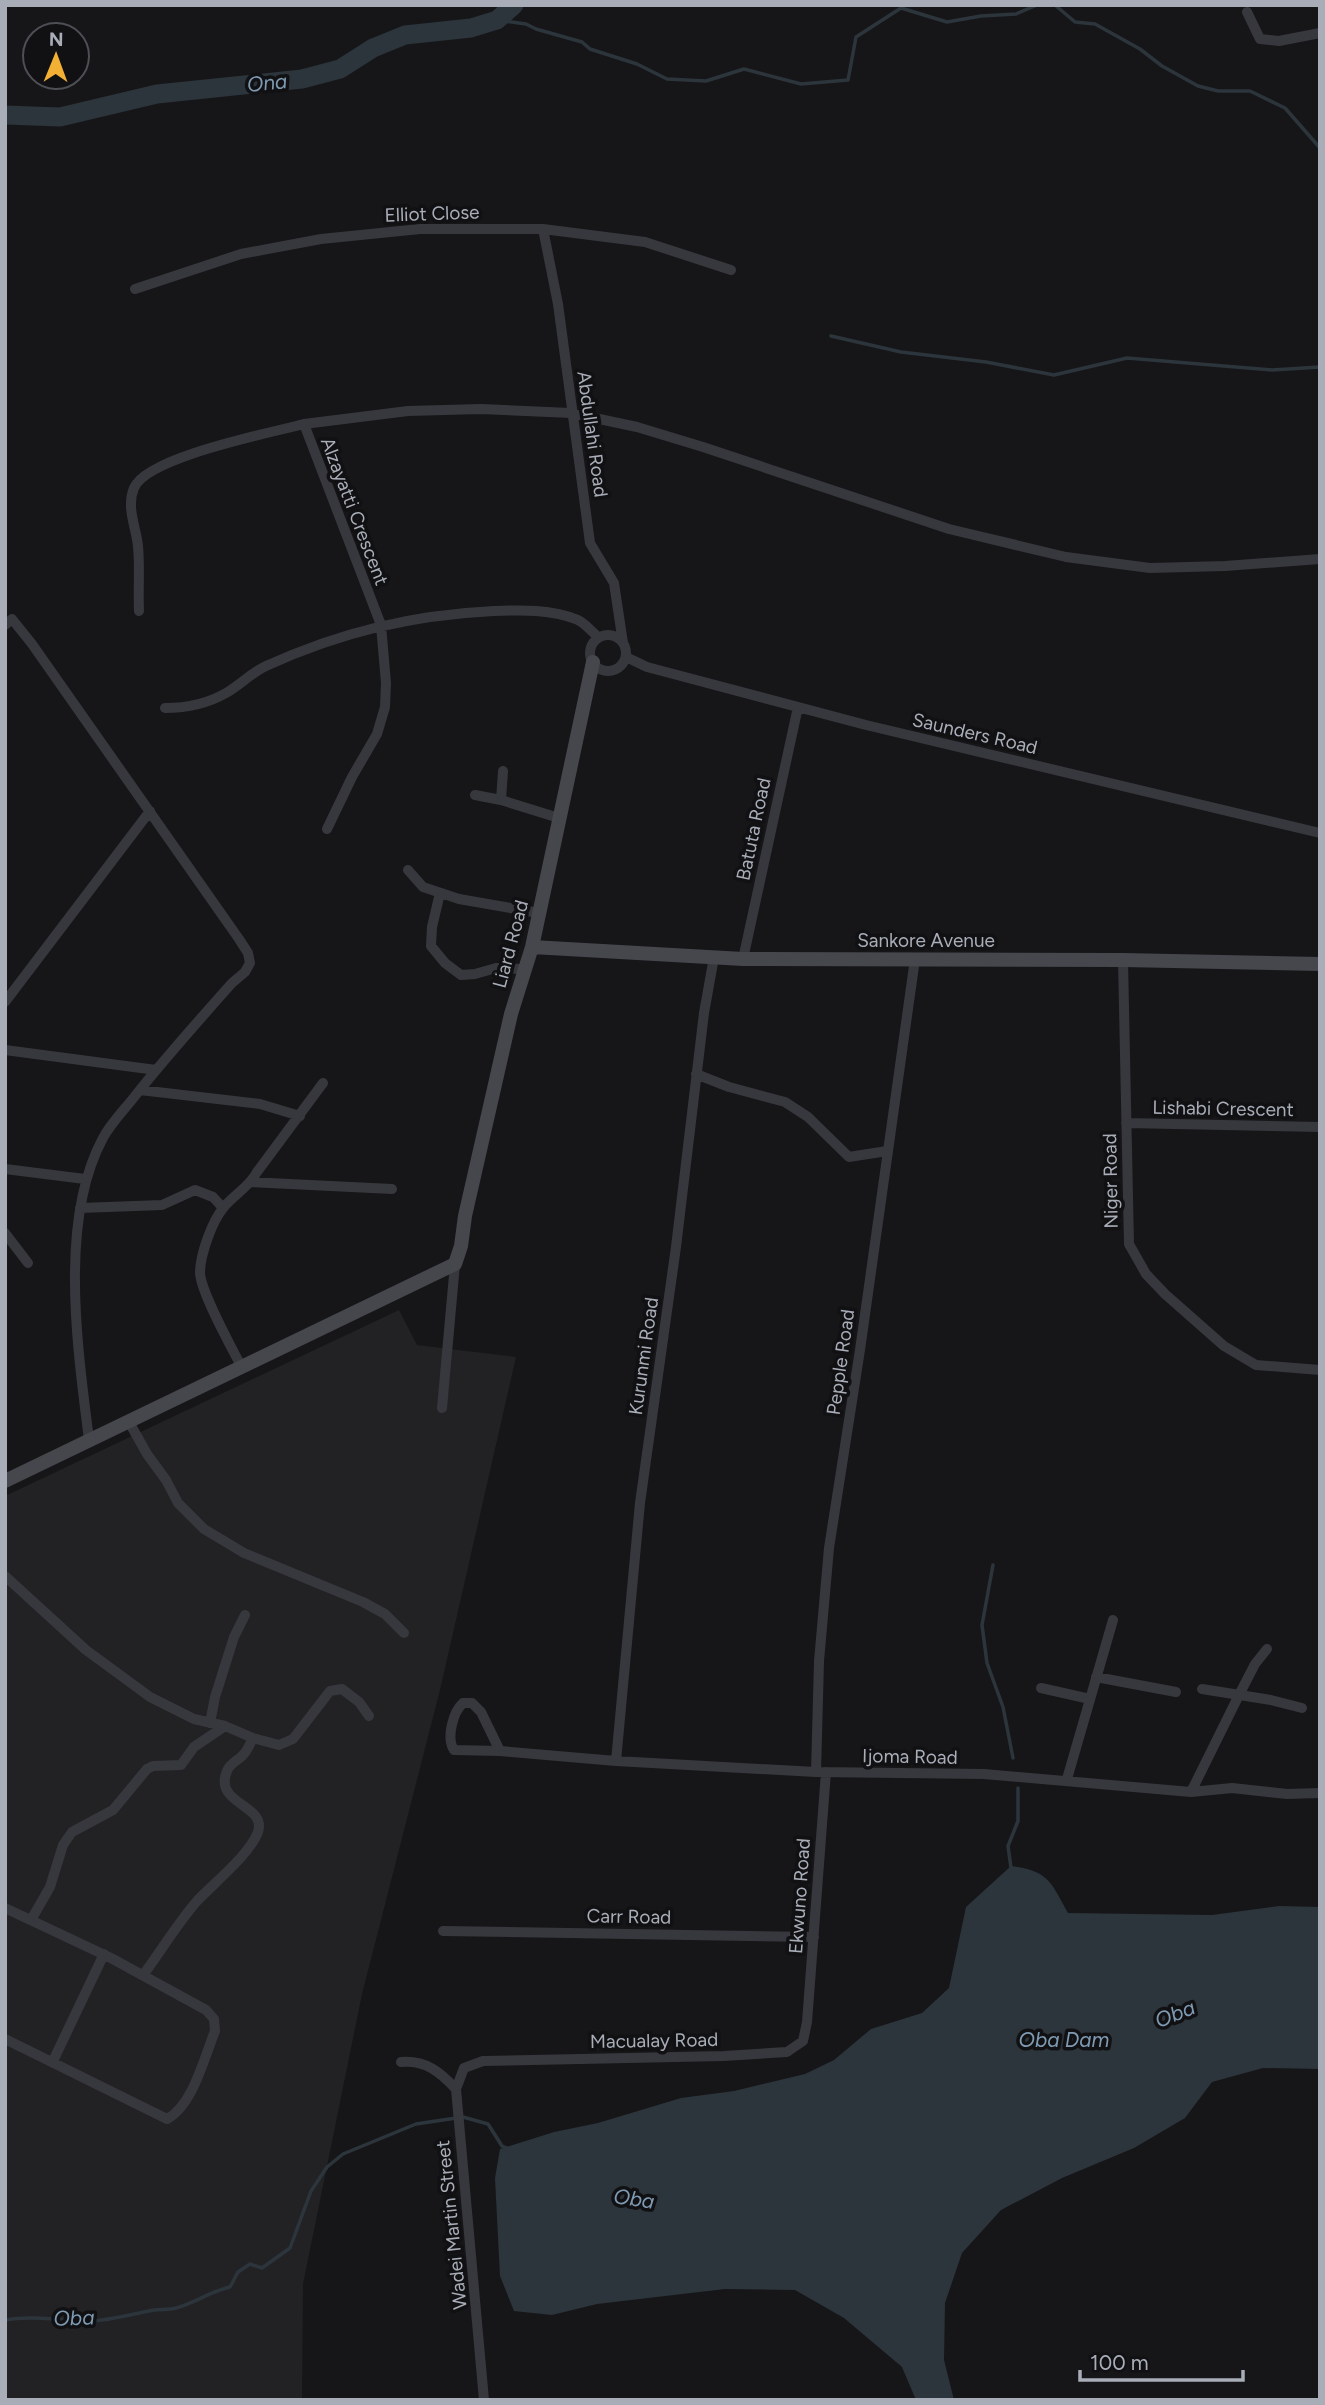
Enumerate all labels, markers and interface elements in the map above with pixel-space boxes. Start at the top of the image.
north arrow [21,21,91,91]
text: N [49,28,64,51]
water label: Ona [246,68,288,97]
street label: Elliot Close [384,200,480,227]
street label: Abdullahi Road [572,369,613,499]
street label: Alzayatti Crescent [316,434,393,588]
street label: Saunders Road [910,708,1040,759]
street label: Batuta Road [731,776,776,883]
street label: Liard Road [488,898,533,991]
street label: Sankore Avenue [857,929,995,952]
street label: Lishabi Crescent [1152,1096,1294,1121]
street label: Niger Road [1098,1133,1123,1229]
street label: Kurunmi Road [624,1296,663,1416]
street label: Pepple Road [822,1308,859,1416]
street label: Ijoma Road [862,1744,958,1769]
street label: Ekwuno Road [784,1837,815,1955]
street label: Carr Road [586,1904,672,1929]
water label: Oba [1151,1994,1199,2033]
water label: Oba Dam [1019,2027,1110,2052]
street label: Macualay Road [590,2028,718,2053]
street label: Wadei Martin Street [431,2139,472,2311]
water label: Oba [612,2183,656,2214]
water label: Oba [53,2304,95,2331]
scale bar [1080,2338,1243,2382]
text: 100 m [1090,2350,1149,2375]

